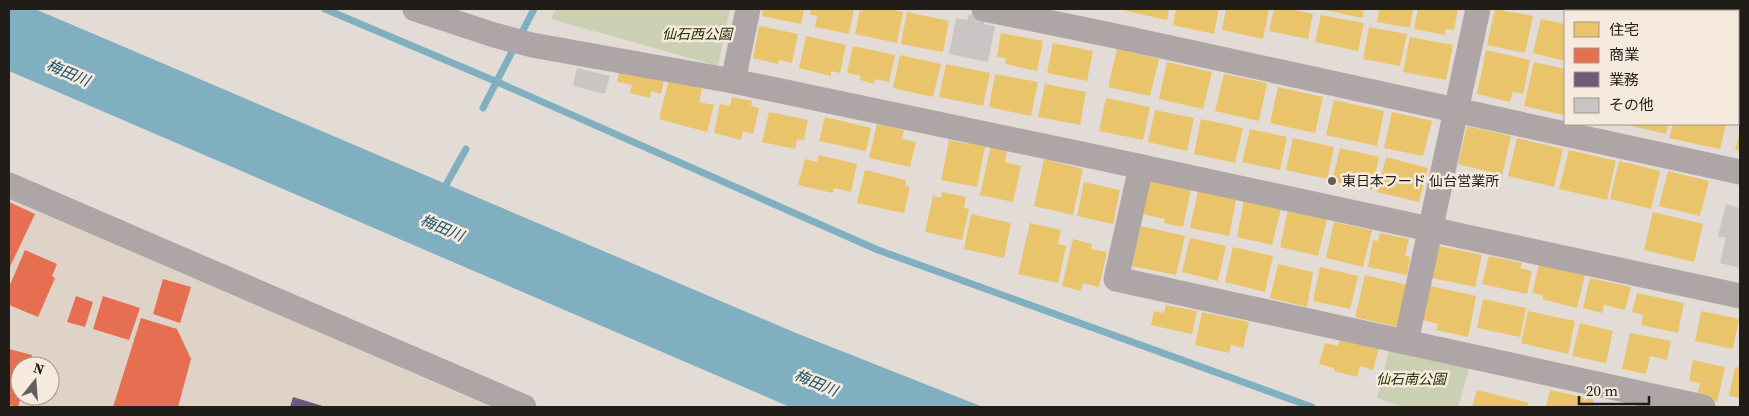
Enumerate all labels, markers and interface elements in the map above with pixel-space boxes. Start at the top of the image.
legend [1564,10,1739,125]
text: 住宅 [1609,19,1639,40]
park label: 仙石西公園 [662,24,734,44]
text: 商業 [1609,44,1639,65]
water label: 梅田川 [43,54,95,92]
text: 業務 [1609,69,1639,90]
text: その他 [1609,94,1654,115]
place label: 東日本フード 仙台営業所 [1342,171,1499,191]
marker: 東日本フード 仙台営業所 [1326,175,1338,187]
water label: 梅田川 [417,209,469,247]
north arrow [10,356,60,406]
text: N [31,358,47,380]
water label: 梅田川 [791,364,843,402]
park label: 仙石南公園 [1376,369,1448,389]
scale bar [1579,374,1649,406]
text: 20 m [1586,380,1618,401]

